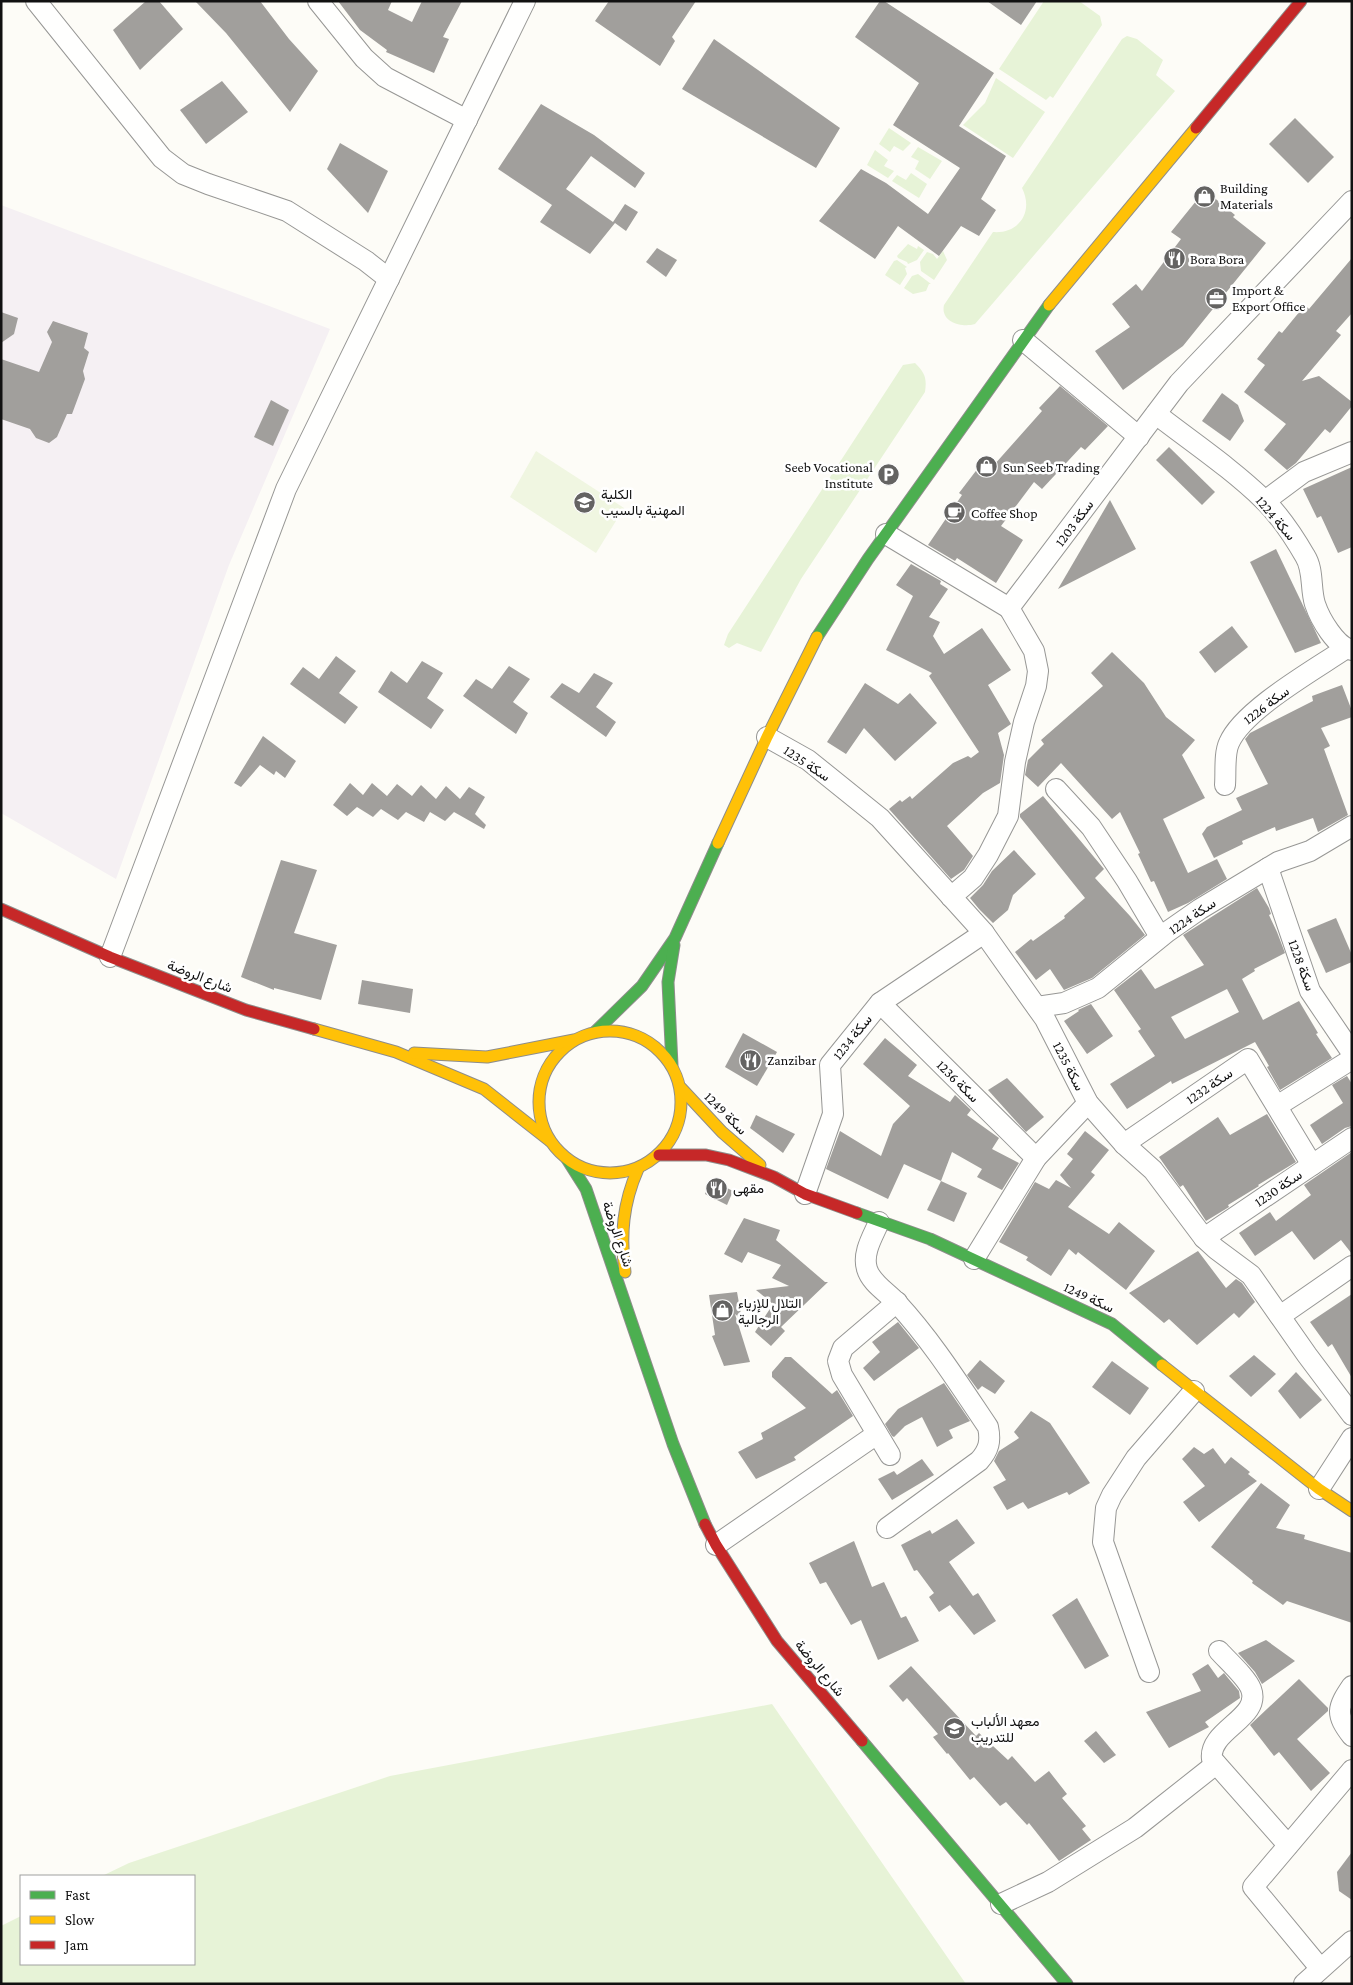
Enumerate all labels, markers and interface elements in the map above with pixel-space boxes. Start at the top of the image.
place label: Building Materials [1220,180,1273,212]
shop icon: Building Materials [1192,184,1216,208]
restaurant icon: Bora Bora [1162,247,1186,271]
place label: Bora Bora [1190,251,1245,267]
place label: Import & Export Office [1232,282,1305,314]
office icon: Import & Export Office [1204,286,1228,310]
shop icon: Sun Seeb Trading [975,455,999,479]
place label: Seeb Vocational Institute [785,459,873,491]
place label: Sun Seeb Trading [1003,459,1100,475]
parking icon: Seeb Vocational Institute [877,463,901,487]
place label: الكلية المهنية بالسيب [601,486,685,519]
school or university icon: الكلية المهنية بالسيب [573,490,597,514]
street label: سكة 1224 [1253,492,1299,544]
street label: سكة 1203 [1051,497,1097,549]
cafe icon: Coffee Shop [943,501,967,525]
place label: Coffee Shop [971,505,1038,521]
street label: سكة 1226 [1240,683,1292,727]
street label: سكة 1235 [781,742,833,784]
street label: سكة 1224 [1165,895,1219,937]
street label: سكة 1228 [1285,937,1319,993]
street label: شارع الروضة [164,956,235,999]
street label: سكة 1234 [829,1011,875,1063]
street label: سكة 1235 [1050,1039,1088,1093]
restaurant icon: Zanzibar [739,1048,763,1072]
place label: Zanzibar [767,1052,817,1068]
street label: سكة 1236 [934,1057,982,1105]
street label: سكة 1232 [1183,1065,1235,1107]
street label: سكة 1249 [701,1088,751,1138]
street label: سكة 1230 [1251,1166,1305,1210]
restaurant icon: مقهى [705,1176,729,1200]
place label: مقهى [733,1180,764,1197]
street label: شارع الروضة [596,1199,637,1270]
street label: سكة 1249 [1061,1278,1117,1316]
place label: التلال للإزياء الرجالية [738,1295,802,1328]
shop icon: التلال للإزياء الرجالية [710,1299,734,1323]
street label: شارع الروضة [790,1637,848,1701]
place label: معهد الألباب للتدريب [971,1713,1040,1746]
school or university icon: معهد الألباب للتدريب [943,1717,967,1741]
legend [20,1875,195,1965]
text: Fast [65,1887,91,1903]
text: Slow [65,1912,95,1928]
text: Jam [63,1937,88,1954]

